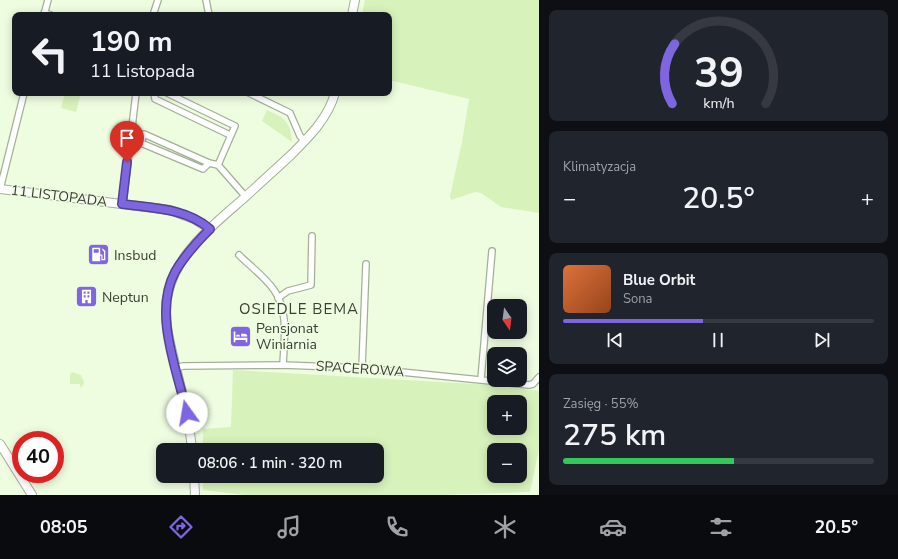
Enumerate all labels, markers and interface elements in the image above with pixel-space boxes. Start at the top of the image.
text: 190 m [90,23,173,61]
icon: left [24,28,76,80]
text: 39 [694,44,743,101]
text: 11 Listopada [90,59,195,83]
text: km/h [703,93,734,112]
pin [110,121,144,162]
icon: arrive [116,127,138,149]
text: Klimatyzacja [563,158,636,176]
text: 20.5° [682,178,755,219]
street label: 11 LISTOPADA [10,181,108,211]
text: − [563,184,576,214]
text: + [861,184,874,214]
fuel station icon: Insbud [85,242,111,268]
place label: Insbud [114,246,156,265]
text: Blue Orbit [623,270,695,290]
building icon: Neptun [73,284,99,310]
place label: Neptun [102,288,149,307]
text: Sona [623,290,653,308]
district label: OSIEDLE BEMA [239,299,359,319]
north arrow [487,299,527,339]
map controls [487,299,527,483]
place label: Pensjonat Winiarnia [256,319,318,354]
hotel icon: Pensjonat Winiarnia [227,323,253,349]
icon: previous [604,329,626,351]
icon: pause [707,329,729,351]
icon: next [811,329,833,351]
button: layers [487,347,527,387]
street label: SPACEROWA [315,356,405,382]
position arrow [166,392,208,434]
button: + [487,395,527,435]
text: Zasięg · 55% [563,395,639,413]
text: 275 km [563,415,666,456]
speed limit sign: 40 [12,431,64,483]
button: − [487,443,527,483]
text: 08:06 · 1 min · 320 m [198,453,342,473]
icon: directions [167,513,195,541]
icon: music [275,513,303,541]
icon: phone [383,513,411,541]
icon: climate [491,513,519,541]
icon: car [599,513,627,541]
icon: filters [707,513,735,541]
text: 08:05 [40,515,88,539]
text: 20.5° [814,515,858,539]

